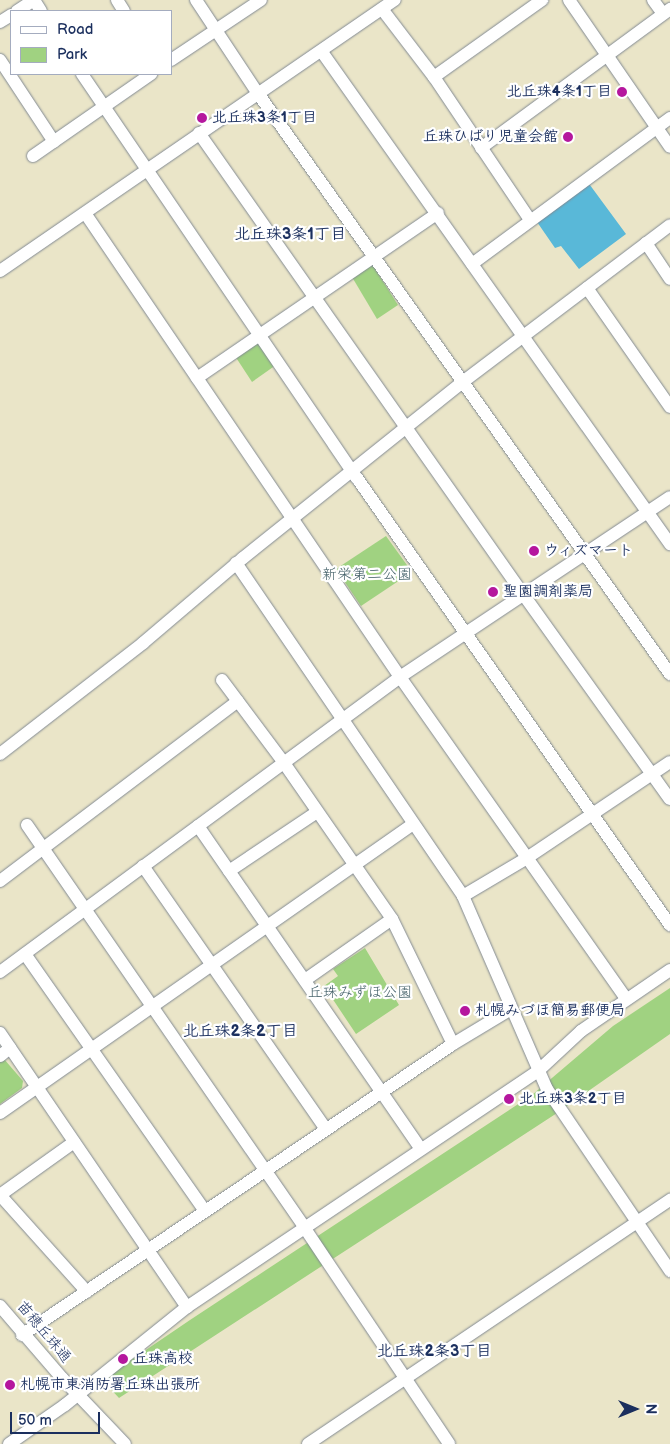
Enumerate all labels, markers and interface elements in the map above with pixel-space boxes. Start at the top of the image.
legend [10,10,172,75]
text: Road [57,20,93,39]
text: Park [57,45,87,64]
place label: 北丘珠4条1丁目 [507,83,612,101]
marker: 北丘珠4条1丁目 [616,86,628,98]
place label: 北丘珠3条1丁目 [212,109,317,127]
marker: 北丘珠3条1丁目 [196,112,208,124]
place label: 丘珠ひばり児童会館 [423,128,558,146]
marker: 丘珠ひばり児童会館 [562,131,574,143]
district label: 北丘珠3条1丁目 [234,225,346,245]
place label: ウィズマート [544,542,634,560]
marker: ウィズマート [528,545,540,557]
park label: 新栄第二公園 [322,566,412,584]
place label: 聖園調剤薬局 [503,583,593,601]
marker: 聖園調剤薬局 [487,586,499,598]
park label: 丘珠みずほ公園 [308,984,412,1002]
place label: 札幌みづほ簡易郵便局 [475,1002,625,1020]
marker: 札幌みづほ簡易郵便局 [459,1005,471,1017]
district label: 北丘珠2条2丁目 [182,1022,298,1042]
place label: 北丘珠3条2丁目 [519,1090,627,1108]
marker: 北丘珠3条2丁目 [503,1093,515,1105]
street label: 苗穂丘珠通 [13,1297,75,1367]
district label: 北丘珠2条3丁目 [377,1342,491,1362]
place label: 丘珠高校 [133,1350,193,1368]
marker: 丘珠高校 [117,1353,129,1365]
place label: 札幌市東消防署丘珠出張所 [20,1376,200,1394]
marker: 札幌市東消防署丘珠出張所 [4,1379,16,1391]
north arrow [610,1384,660,1434]
scale bar [12,1402,102,1434]
text: N [642,1404,659,1414]
text: 50 m [18,1411,52,1430]

